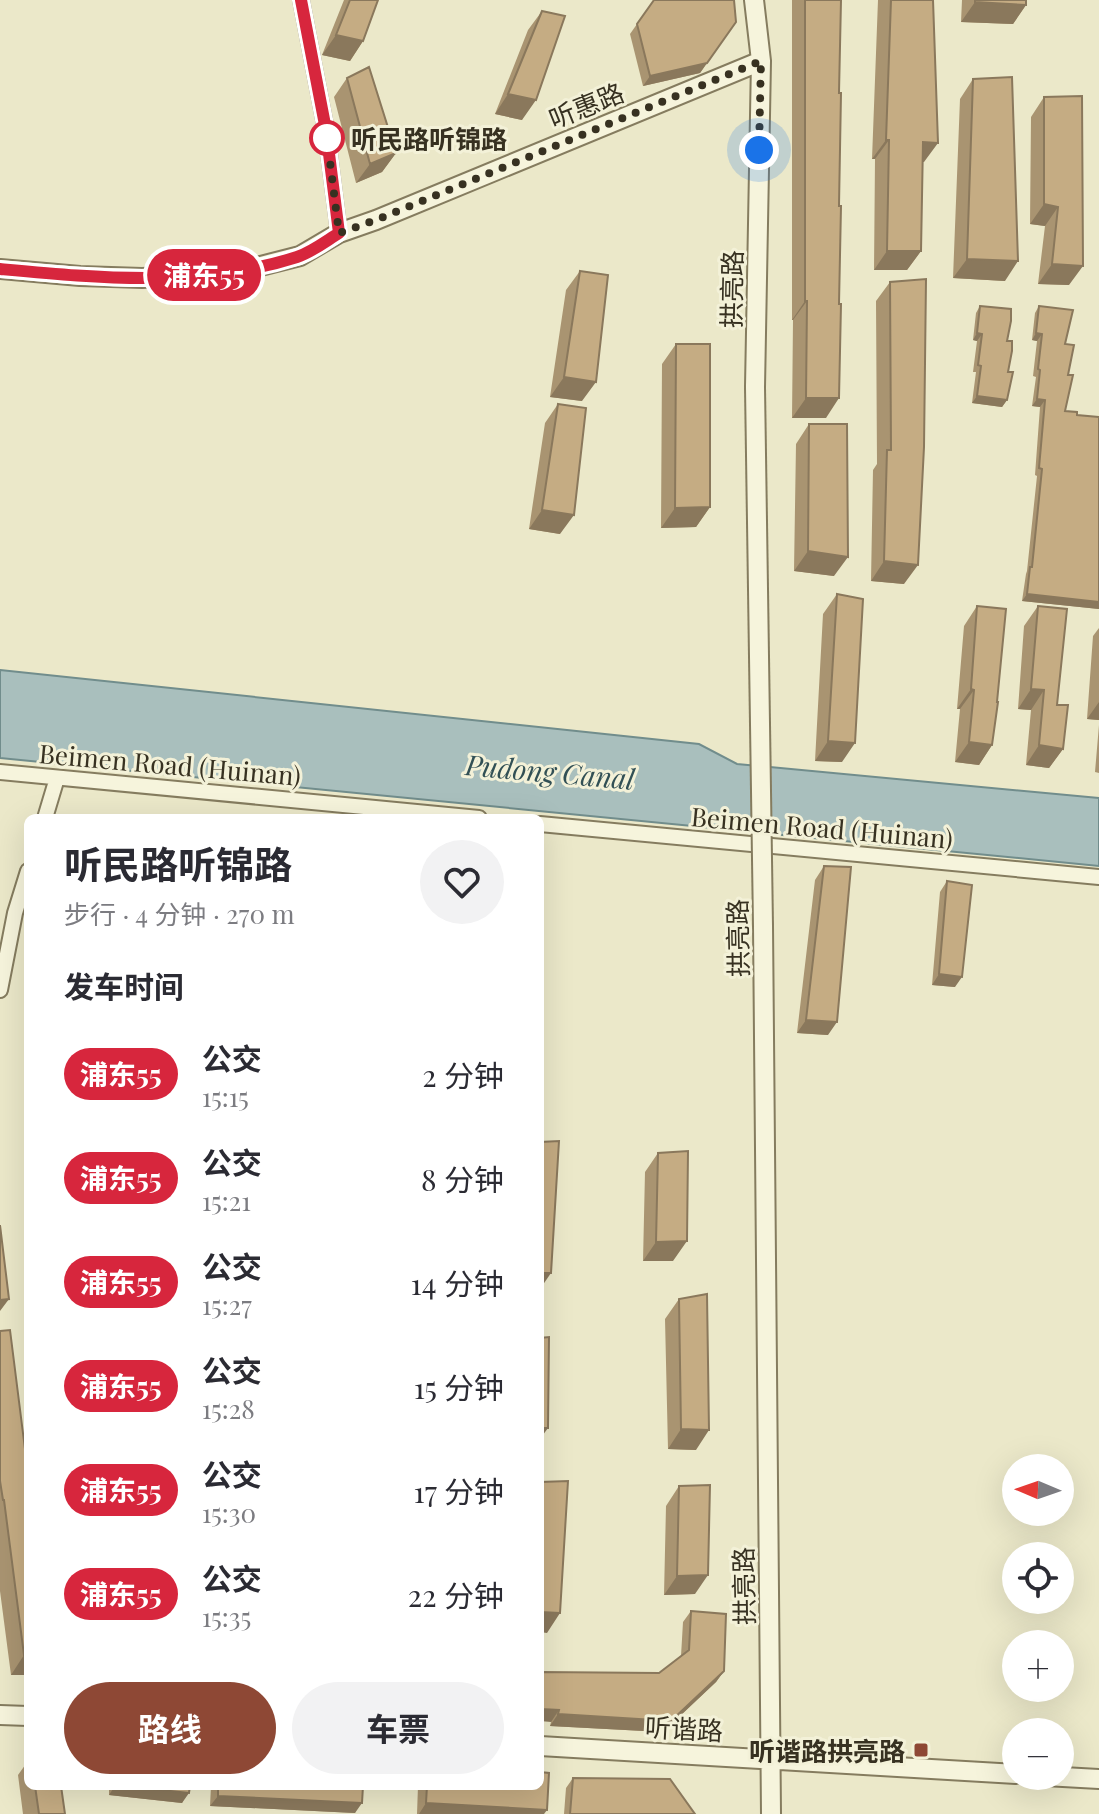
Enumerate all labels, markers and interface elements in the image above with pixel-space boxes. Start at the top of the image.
street label: 听惠路 [543,74,629,136]
marker: 听民路听锦路 [310,121,344,155]
place label: 听民路听锦路 [351,121,507,156]
your location [739,130,779,170]
line badge: 浦东55 [148,249,260,301]
street label: 拱亮路 [713,250,749,328]
text: 浦东55 [163,256,245,293]
street label: Beimen Road (Huinan) [38,735,302,793]
water label: Pudong Canal [463,745,637,797]
street label: Beimen Road (Huinan) [690,798,954,856]
text: 听民路听锦路 [64,838,292,889]
button: heart [420,840,504,924]
text: 步行 · 4 分钟 · 270 m [64,896,295,931]
street label: 拱亮路 [719,899,755,977]
text: 发车时间 [64,966,184,1006]
text: 公交 [202,1038,262,1078]
text: 浦东55 [80,1055,162,1092]
text: 2 分钟 [422,1055,504,1095]
text: 15:15 [202,1079,249,1114]
text: 公交 [202,1142,262,1182]
text: 浦东55 [80,1159,162,1196]
text: 8 分钟 [421,1159,504,1199]
text: 15:21 [202,1183,251,1218]
text: 公交 [202,1246,262,1286]
text: 浦东55 [80,1263,162,1300]
text: 14 分钟 [411,1263,504,1303]
text: 15:27 [202,1287,252,1322]
text: 公交 [202,1350,262,1390]
text: 浦东55 [80,1367,162,1404]
text: 15 分钟 [414,1367,504,1407]
text: 15:28 [202,1391,255,1426]
text: 公交 [202,1454,262,1494]
north arrow [1002,1454,1074,1526]
map controls [1002,1454,1074,1790]
text: 浦东55 [80,1471,162,1508]
text: 17 分钟 [414,1471,504,1511]
text: 15:30 [202,1495,256,1530]
button: locate [1002,1542,1074,1614]
street label: 拱亮路 [725,1547,761,1625]
text: 公交 [202,1558,262,1598]
text: 浦东55 [80,1575,162,1612]
text: 22 分钟 [408,1575,504,1615]
text: 15:35 [202,1599,251,1634]
button: + [1002,1630,1074,1702]
button: 路线 [64,1682,276,1774]
button: 车票 [292,1682,504,1774]
street label: 听谐路 [644,1708,724,1748]
button: − [1002,1718,1074,1790]
place label: 听谐路拱亮路 [749,1733,905,1768]
marker: 听谐路拱亮路 [912,1741,930,1759]

